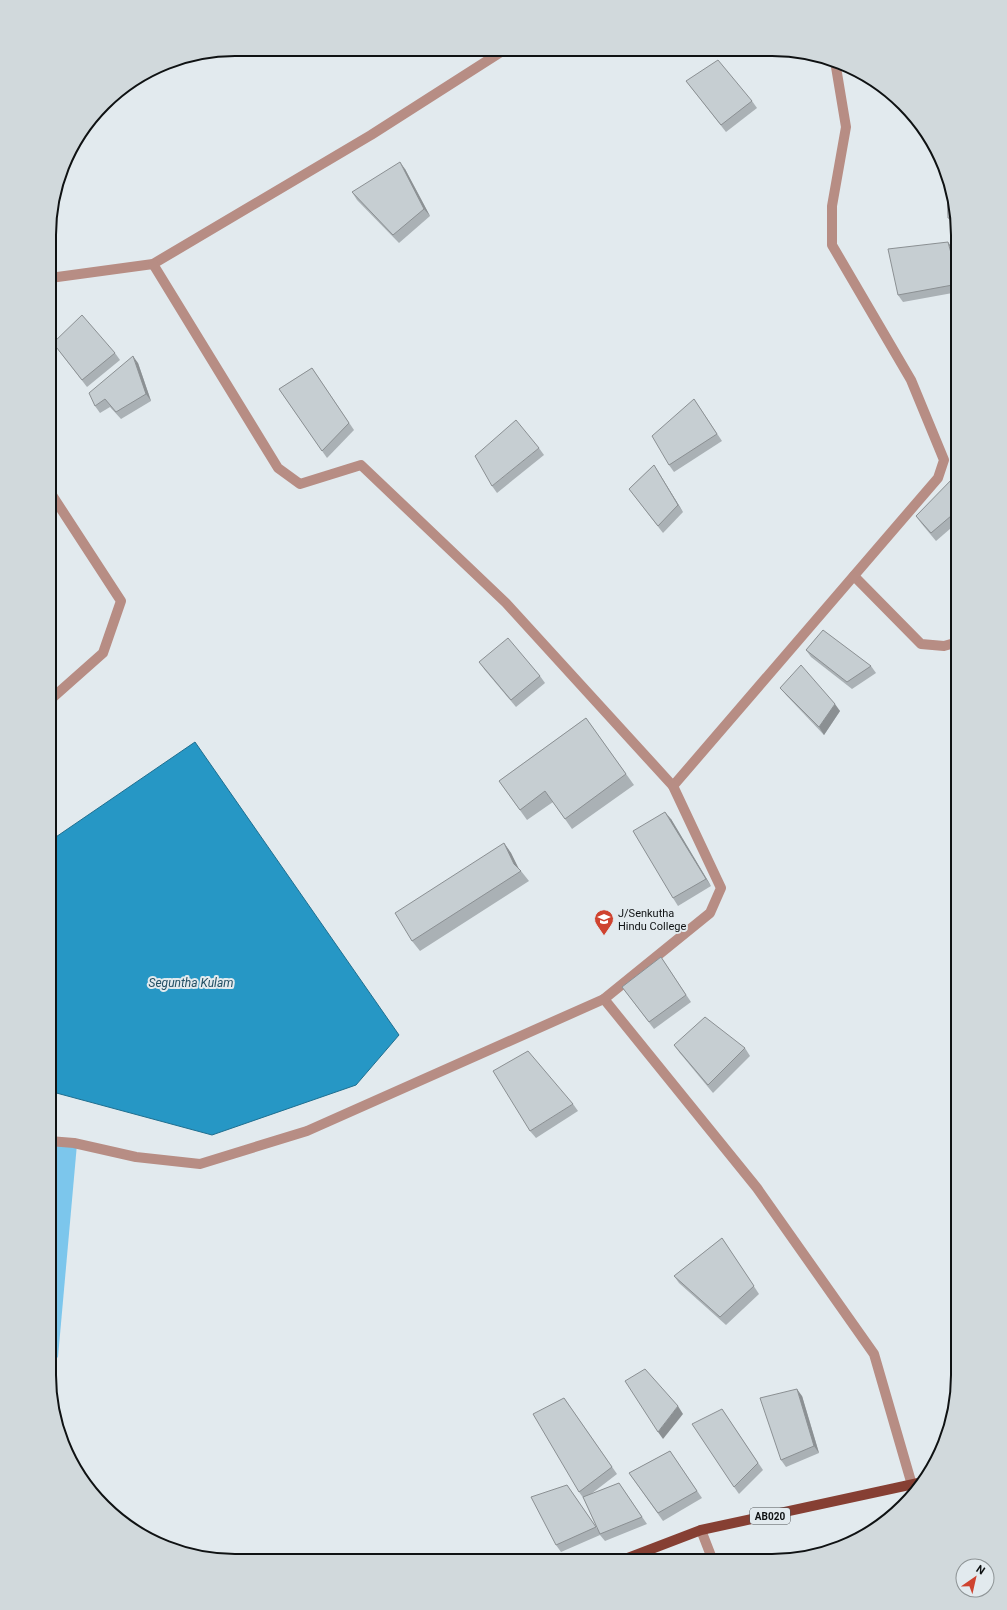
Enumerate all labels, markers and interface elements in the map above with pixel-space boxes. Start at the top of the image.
place label: J/Senkutha Hindu College [618,907,686,933]
school or university icon: J/Senkutha Hindu College [593,908,615,936]
water label: Seguntha Kulam [149,976,233,990]
road number: AB020 [750,1508,790,1524]
north arrow [955,1558,995,1598]
text: N [973,1563,987,1578]

